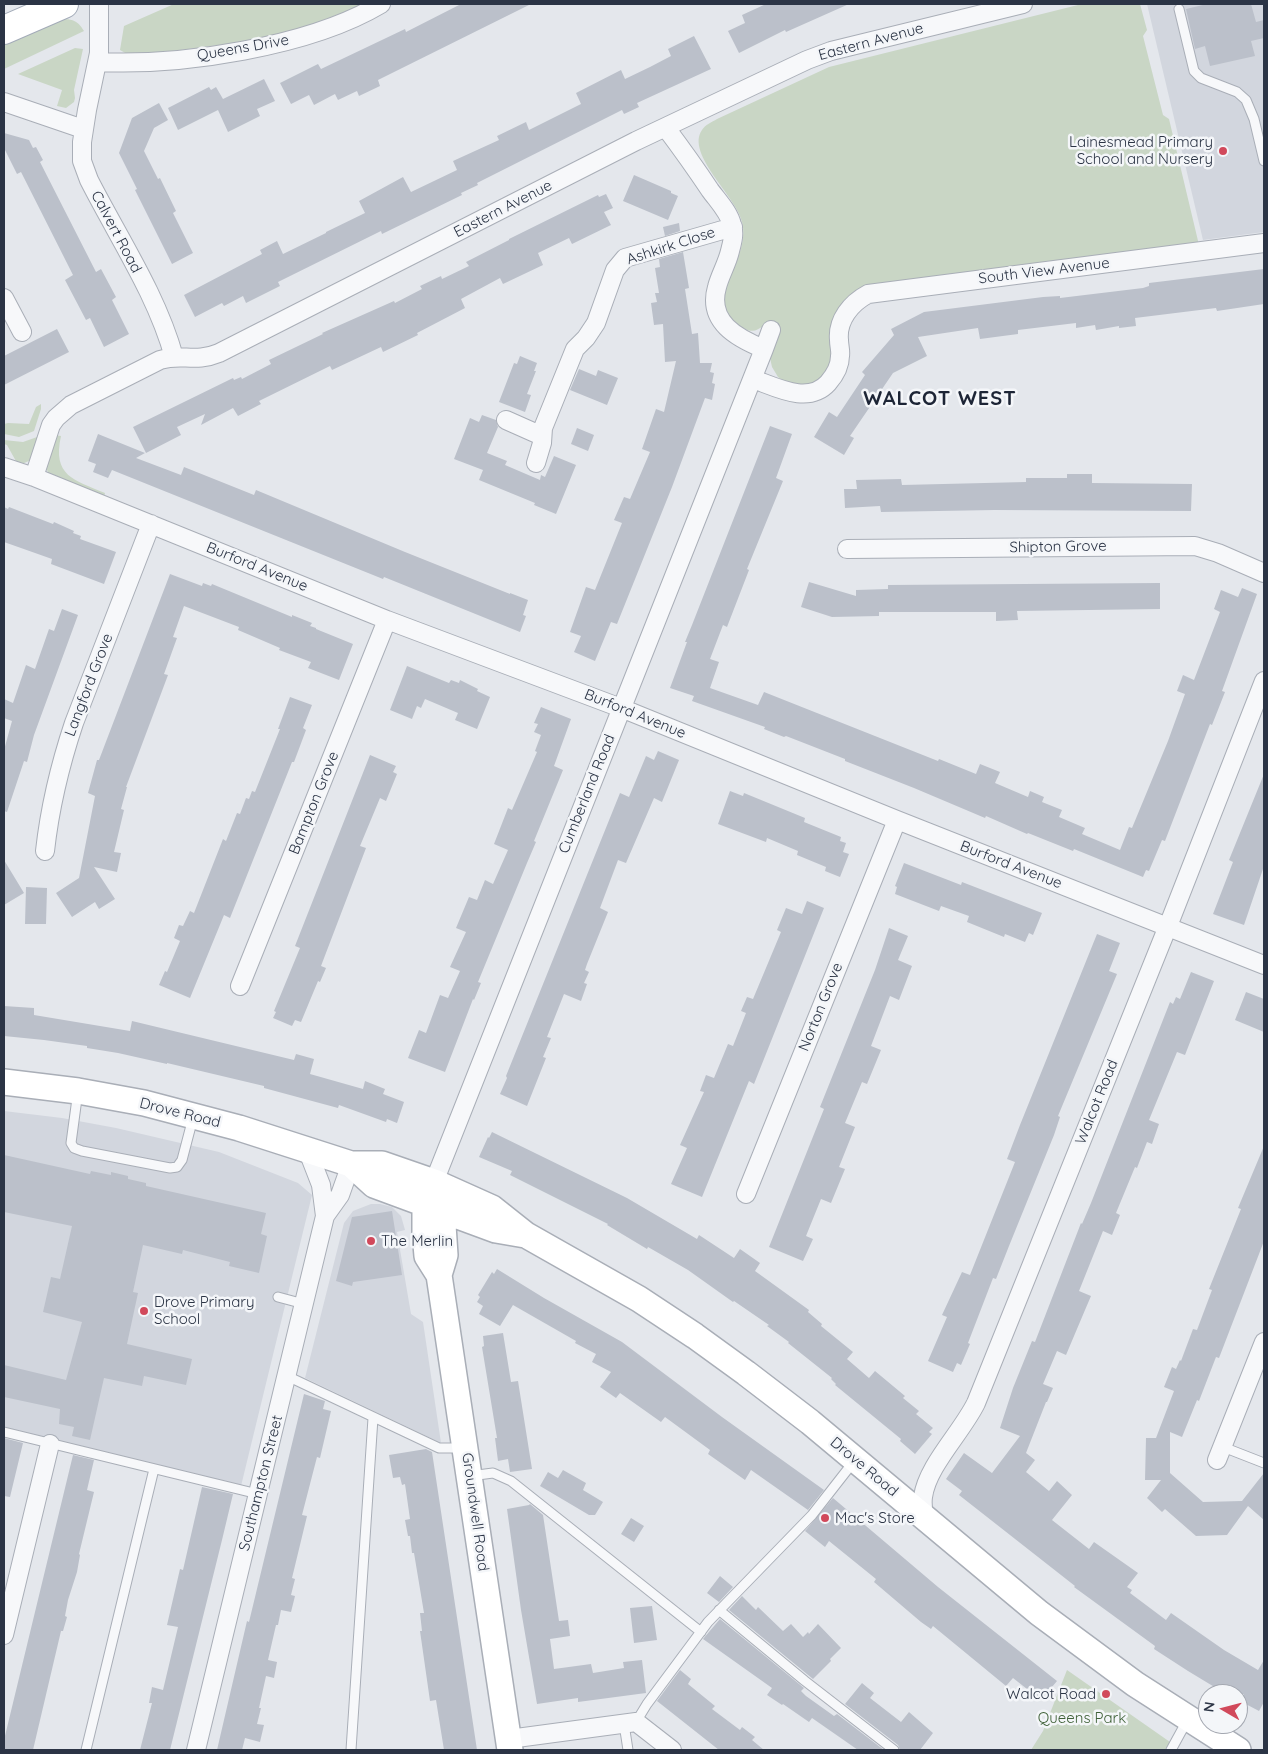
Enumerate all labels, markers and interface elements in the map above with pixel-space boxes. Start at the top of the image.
street label: Eastern Avenue [817,19,925,65]
street label: Queens Drive [196,31,290,65]
place label: Lainesmead Primary School and Nursery [1069,133,1213,168]
marker: Lainesmead Primary School and Nursery [1217,145,1229,157]
street label: Eastern Avenue [451,176,555,242]
street label: Calvert Road [87,188,145,276]
street label: Ashkirk Close [624,223,718,269]
street label: South View Avenue [977,254,1111,288]
district label: WALCOT WEST [862,387,1018,411]
street label: Shipton Grove [1009,537,1107,557]
street label: Burford Avenue [204,538,310,596]
street label: Langford Grove [61,631,117,739]
street label: Burford Avenue [582,685,688,743]
street label: Cumberland Road [555,732,619,856]
street label: Bampton Grove [285,749,343,857]
street label: Burford Avenue [957,837,1065,893]
street label: Norton Grove [795,960,847,1054]
street label: Walcot Road [1072,1057,1122,1147]
street label: Drove Road [138,1094,222,1132]
place label: The Merlin [381,1232,453,1250]
marker: The Merlin [365,1235,377,1247]
place label: Drove Primary School [154,1293,255,1328]
marker: Drove Primary School [138,1305,150,1317]
street label: Southampton Street [235,1413,287,1553]
street label: Drove Road [826,1433,902,1501]
street label: Groundwell Road [458,1452,492,1572]
place label: Mac's Store [835,1509,915,1527]
marker: Mac's Store [819,1512,831,1524]
north arrow [1198,1684,1248,1734]
place label: Walcot Road [1006,1685,1096,1703]
marker: Walcot Road [1100,1688,1112,1700]
text: N [1200,1701,1219,1713]
park label: Queens Park [1038,1709,1126,1727]

